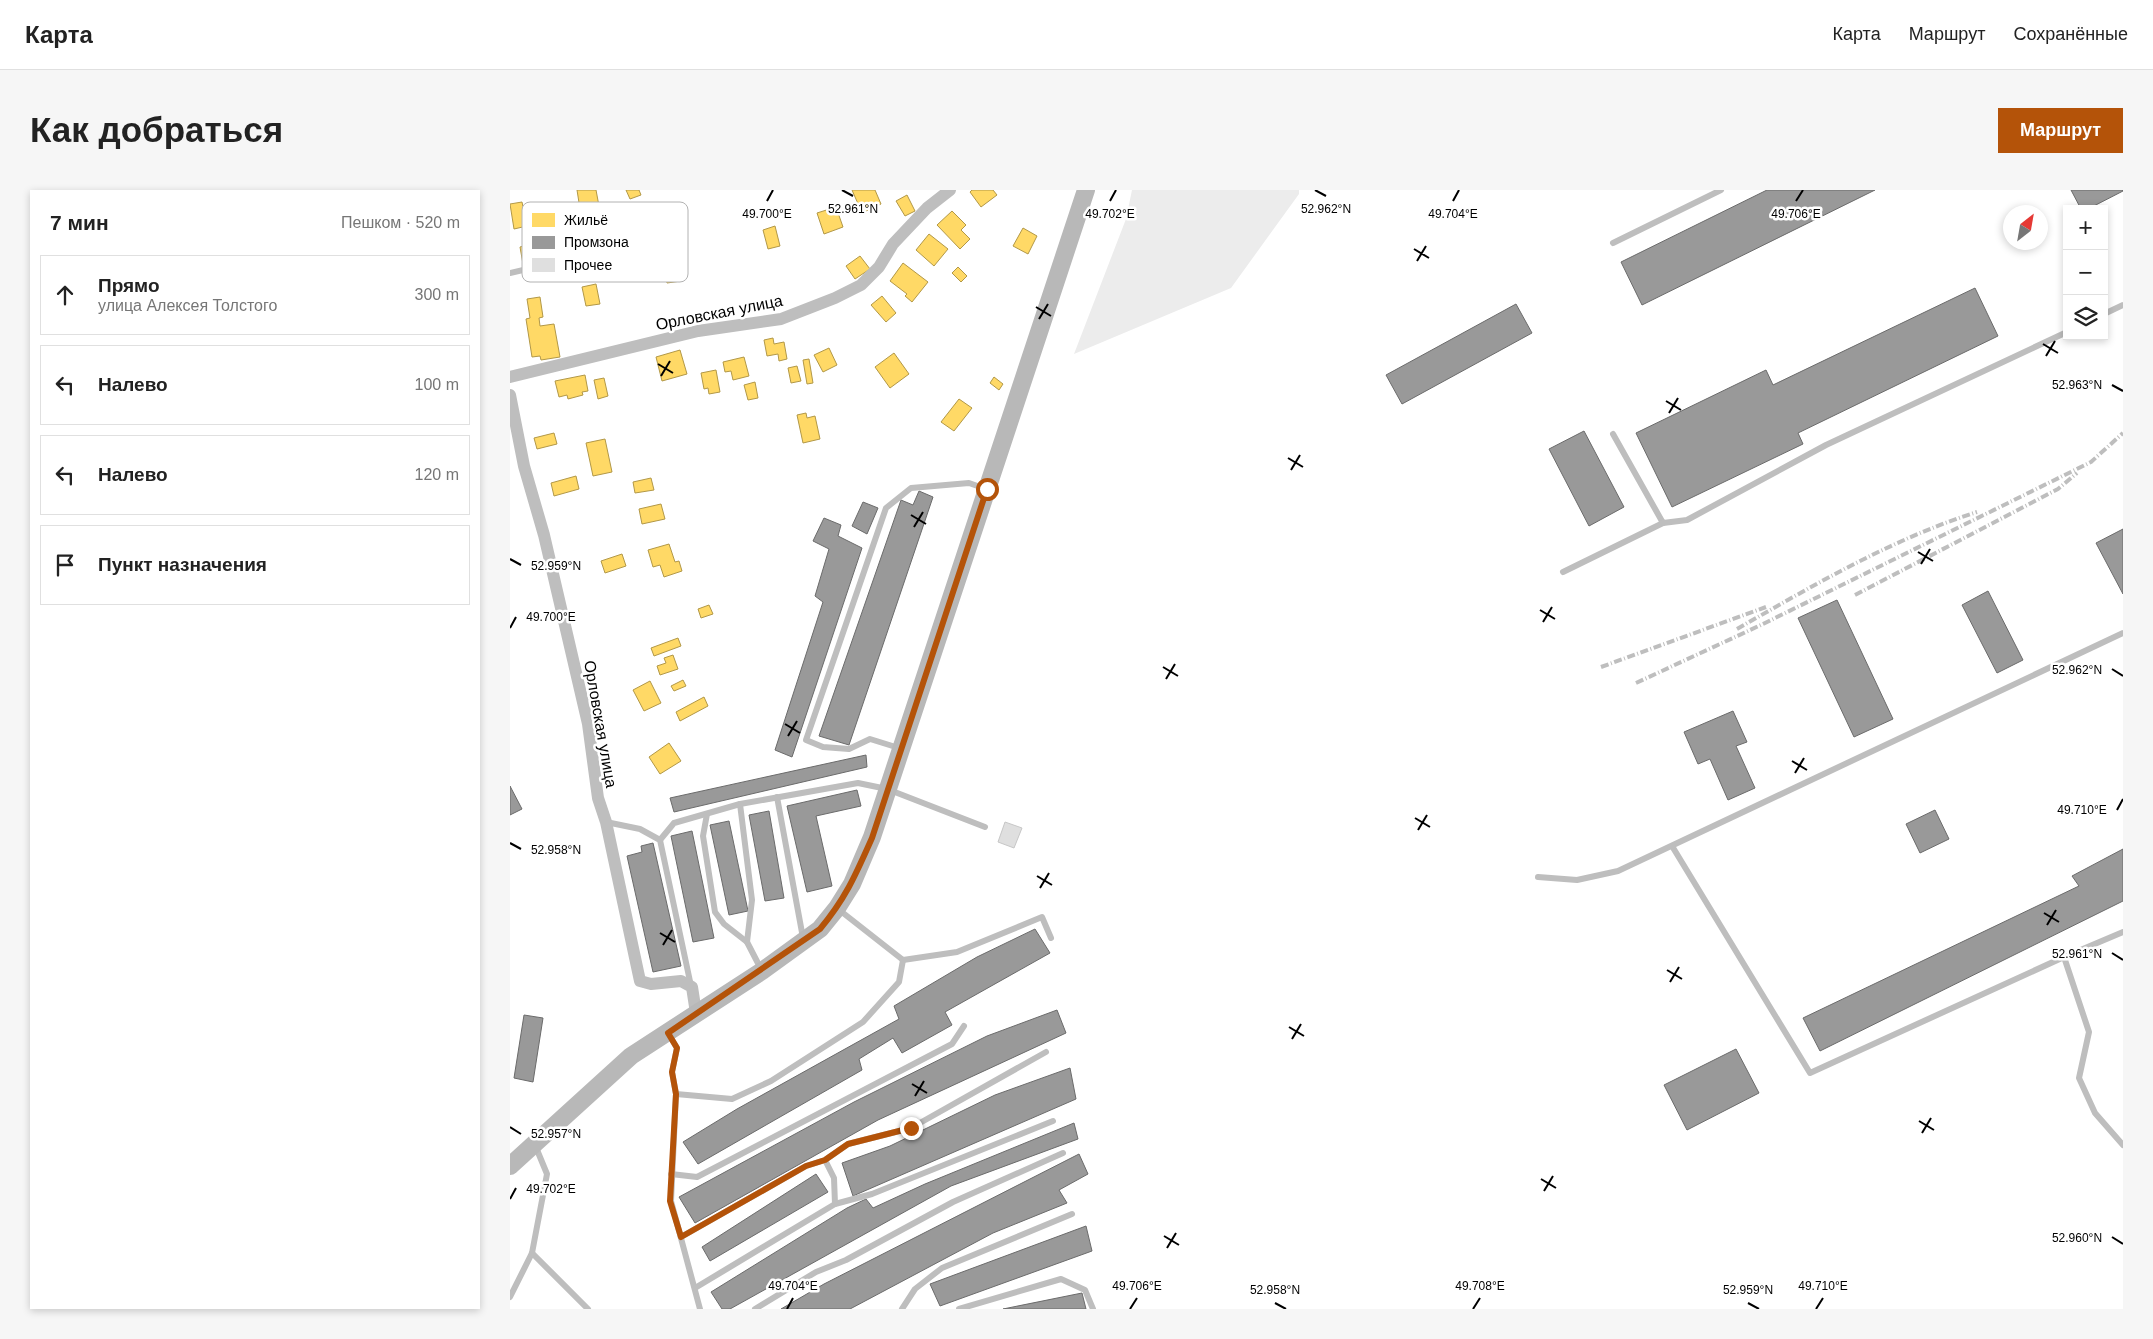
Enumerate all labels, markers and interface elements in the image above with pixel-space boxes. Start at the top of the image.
text: Карта [25,21,93,48]
text: Карта [1833,24,1881,44]
text: Маршрут [1909,24,1985,44]
text: Сохранённые [2013,24,2128,44]
button: Маршрут [1998,108,2123,153]
text: Как добраться [30,110,283,149]
legend [522,202,688,282]
text: 52.961°N [828,202,878,216]
text: 52.962°N [1301,202,1351,216]
north arrow [2003,205,2048,250]
map controls [2063,205,2108,340]
button: + [2063,205,2108,250]
text: 49.700°E [742,207,792,221]
text: 49.702°E [1085,207,1135,221]
text: 49.704°E [1428,207,1478,221]
text: 49.706°E [1771,207,1821,221]
text: 7 мин [50,211,109,234]
text: Жильё [564,212,608,228]
text: Пешком · 520 m [341,214,460,231]
text: Промзона [564,234,629,250]
button: − [2063,250,2108,295]
text: Прочее [564,257,612,273]
text: Прямо [98,275,160,296]
icon: ahead [51,281,79,309]
text: 300 m [415,286,459,303]
street label: Орловская улица [654,292,784,333]
button: layers [2063,295,2108,340]
text: улица Алексея Толстого [98,297,277,314]
icon: left [51,371,79,399]
text: Налево [98,374,168,395]
text: 100 m [415,376,459,393]
text: 52.963°N [2052,378,2102,392]
icon: left [51,461,79,489]
text: Налево [98,464,168,485]
text: 120 m [415,466,459,483]
route start [976,478,999,501]
icon: arrive [51,551,79,579]
text: Пункт назначения [98,554,267,575]
text: 52.959°N [531,559,581,573]
text: 49.700°E [526,610,576,624]
street label: Орловская улица [581,659,620,789]
text: 52.962°N [2052,663,2102,677]
text: 49.710°E [2057,803,2107,817]
text: 52.958°N [531,843,581,857]
text: 52.961°N [2052,947,2102,961]
route end [900,1117,923,1140]
text: 52.957°N [531,1127,581,1141]
text: 49.702°E [526,1182,576,1196]
text: 52.960°N [2052,1231,2102,1245]
text: 49.704°E [768,1279,818,1293]
text: 49.706°E [1112,1279,1162,1293]
text: 49.708°E [1455,1279,1505,1293]
text: 49.710°E [1798,1279,1848,1293]
text: 52.958°N [1250,1283,1300,1297]
text: 52.959°N [1723,1283,1773,1297]

